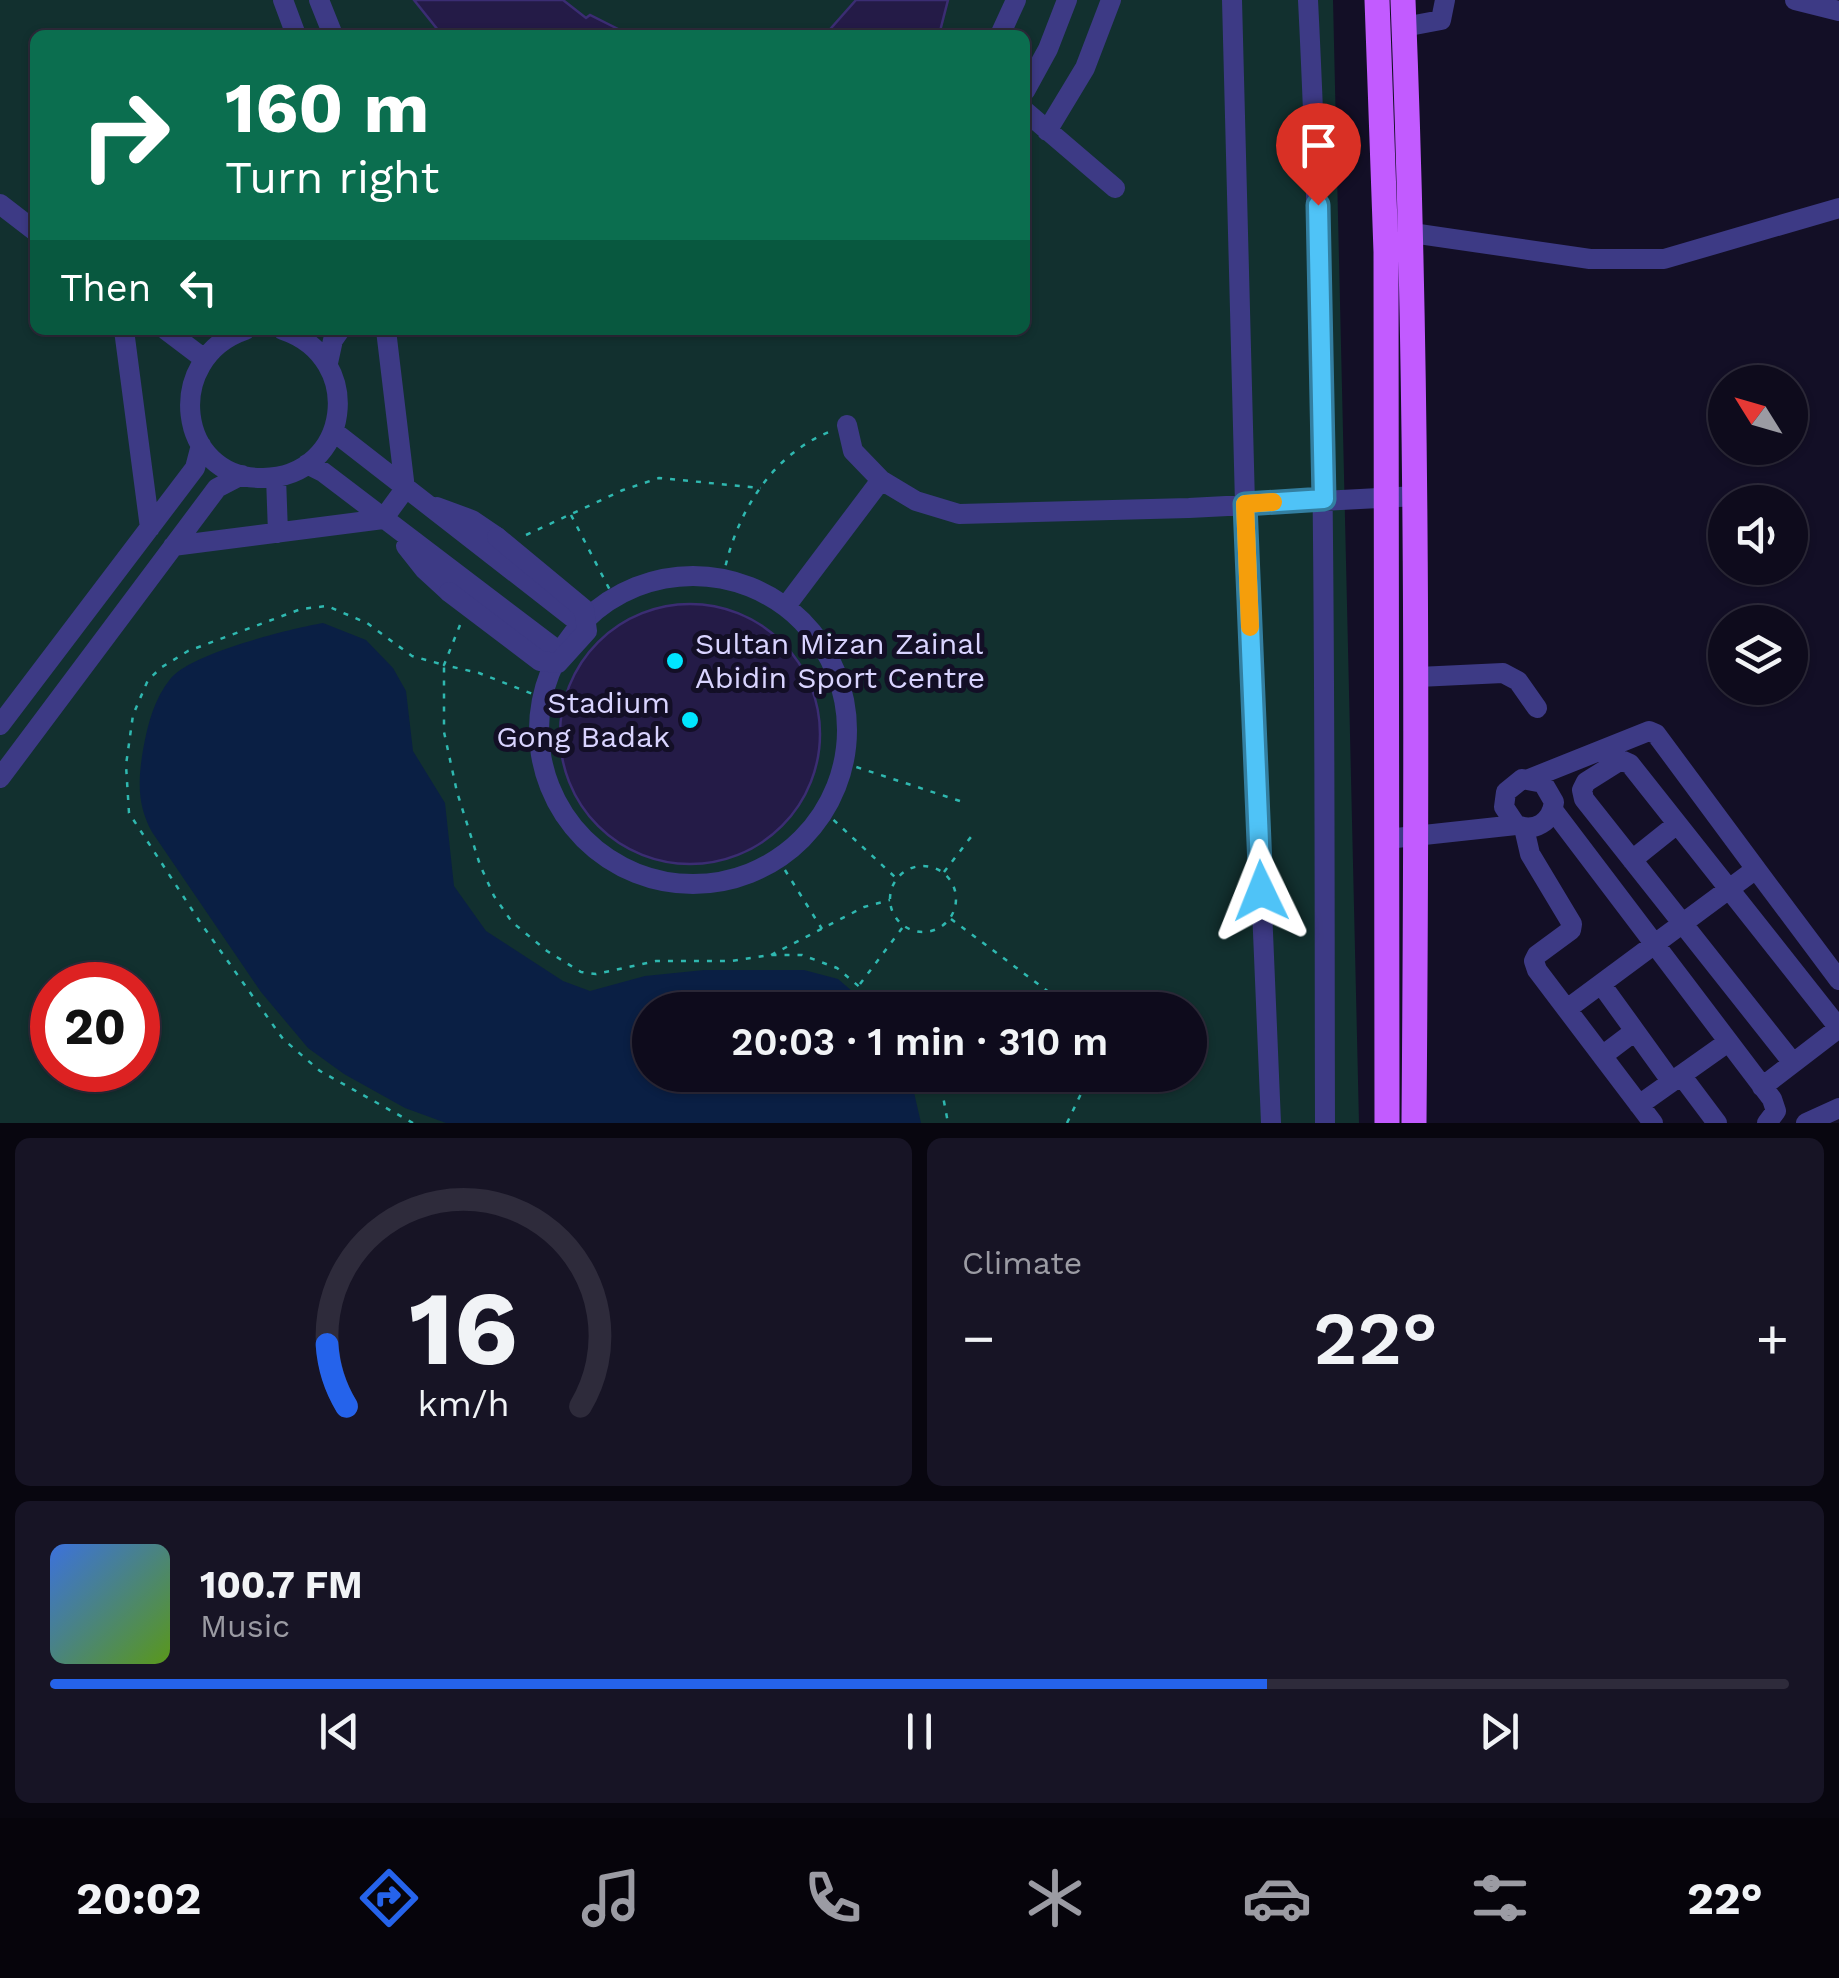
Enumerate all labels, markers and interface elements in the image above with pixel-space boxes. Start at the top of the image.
text: 160 m [225,67,429,149]
icon: right [60,70,190,200]
pin [1276,103,1361,206]
icon: arrive [1291,118,1346,173]
text: Turn right [225,151,439,204]
icon: left [171,260,226,315]
text: Then [60,266,151,310]
north arrow [1708,365,1808,465]
map controls [1708,365,1808,705]
button: sound [1708,485,1808,585]
button: layers [1708,605,1808,705]
place label: Sultan Mizan Zainal Abidin Sport Centre [695,626,985,695]
marker: Sultan Mizan Zainal Abidin Sport Centre [664,650,686,672]
place label: Stadium Gong Badak [496,685,670,754]
marker: Stadium Gong Badak [679,709,701,731]
position arrow [1209,839,1313,943]
speed limit sign: 20 [30,962,160,1092]
text: 20:03 · 1 min · 310 m [731,1020,1108,1064]
text: Climate [962,1244,1082,1282]
text: 16 [409,1267,518,1389]
text: 22° [1313,1294,1438,1382]
text: − [962,1306,995,1370]
text: + [1756,1306,1789,1370]
text: km/h [417,1383,510,1425]
text: 100.7 FM [200,1563,363,1607]
text: Music [200,1607,290,1645]
icon: previous [312,1704,367,1759]
icon: pause [892,1704,947,1759]
icon: next [1472,1704,1527,1759]
icon: directions [354,1863,424,1933]
icon: music [576,1863,646,1933]
icon: phone [798,1863,868,1933]
icon: climate [1020,1863,1090,1933]
icon: car [1242,1863,1312,1933]
icon: filters [1465,1863,1535,1933]
text: 20:02 [76,1872,201,1925]
text: 22° [1687,1872,1763,1925]

